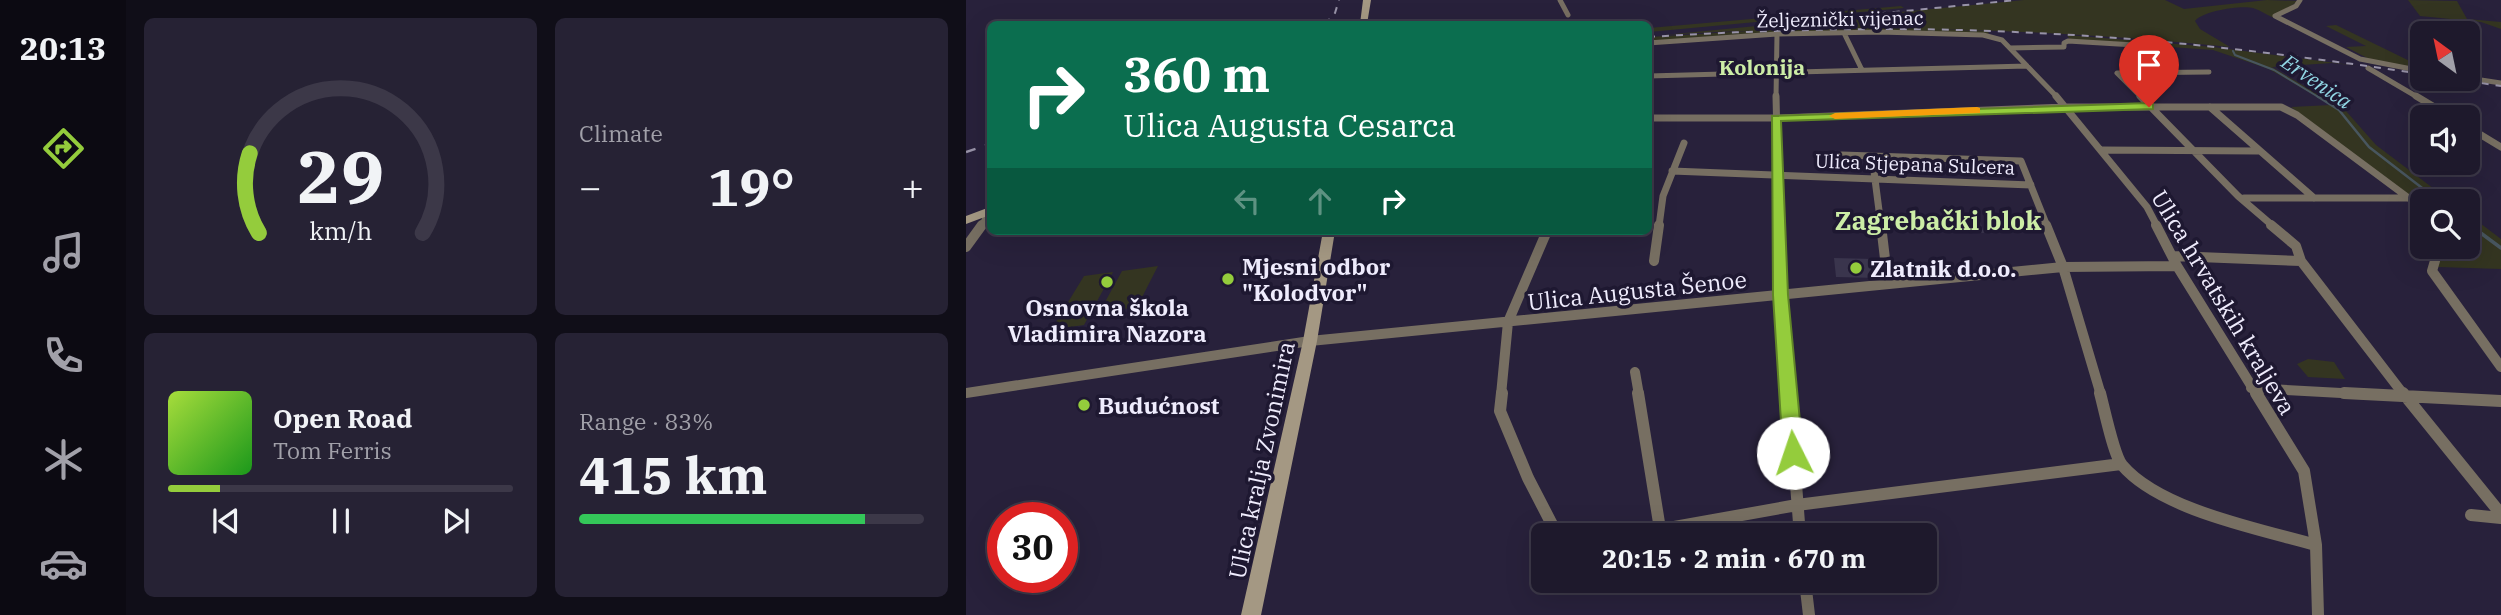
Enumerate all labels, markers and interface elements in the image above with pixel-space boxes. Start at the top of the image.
street label: Željeznički vijenac [1756,6,1924,32]
north arrow [2410,21,2480,91]
map controls [2410,21,2480,259]
text: 20:13 [20,27,106,69]
pin [2119,35,2179,107]
text: 360 m [1123,42,1270,105]
icon: arrive [2130,46,2168,84]
water label: Ervenica [2275,47,2358,115]
icon: right [1008,49,1099,140]
district label: Kolonija [1719,53,1805,81]
text: Ulica Augusta Cesarca [1123,104,1456,146]
button: sound [2410,105,2480,175]
text: Climate [579,118,663,148]
icon: directions [39,124,88,173]
text: 29 [297,128,384,223]
street label: Ulica Stjepana Sulcera [1814,149,2016,179]
text: 19° [708,153,795,220]
text: − [579,162,602,211]
text: + [901,162,924,211]
icon: left [1228,182,1266,220]
icon: ahead [1301,182,1339,220]
icon: right [1374,182,1412,220]
street label: Ulica hrvatskih kraljeva [2145,184,2303,420]
button: search [2410,189,2480,259]
district label: Zagrebački blok [1835,203,2042,237]
text: km/h [309,213,372,246]
icon: music [39,228,88,277]
place label: Mjesni odbor "Kolodvor" [1242,251,1391,307]
place label: Zlatnik d.o.o. [1870,253,2016,283]
marker: Zlatnik d.o.o. [1848,260,1864,276]
street label: Ulica Augusta Šenoe [1526,264,1748,316]
marker: Mjesni odbor "Kolodvor" [1220,271,1236,287]
marker: Osnovna škola Vladimira Nazora [1099,274,1115,290]
place label: Osnovna škola Vladimira Nazora [1007,292,1207,348]
icon: phone [39,331,88,380]
street label: Ulica kralja Zvonimira [1221,338,1301,582]
place label: Budućnost [1098,390,1220,420]
marker: Budućnost [1076,397,1092,413]
text: Open Road [273,401,412,435]
text: Range · 83% [579,406,713,436]
position arrow [1756,416,1830,490]
icon: climate [39,435,88,484]
text: Tom Ferris [273,435,392,465]
text: 415 km [579,441,768,508]
icon: previous [207,502,245,540]
icon: pause [322,502,360,540]
icon: next [437,502,475,540]
speed limit sign: 30 [987,502,1078,593]
icon: car [39,539,88,588]
text: 20:15 · 2 min · 670 m [1602,541,1866,575]

